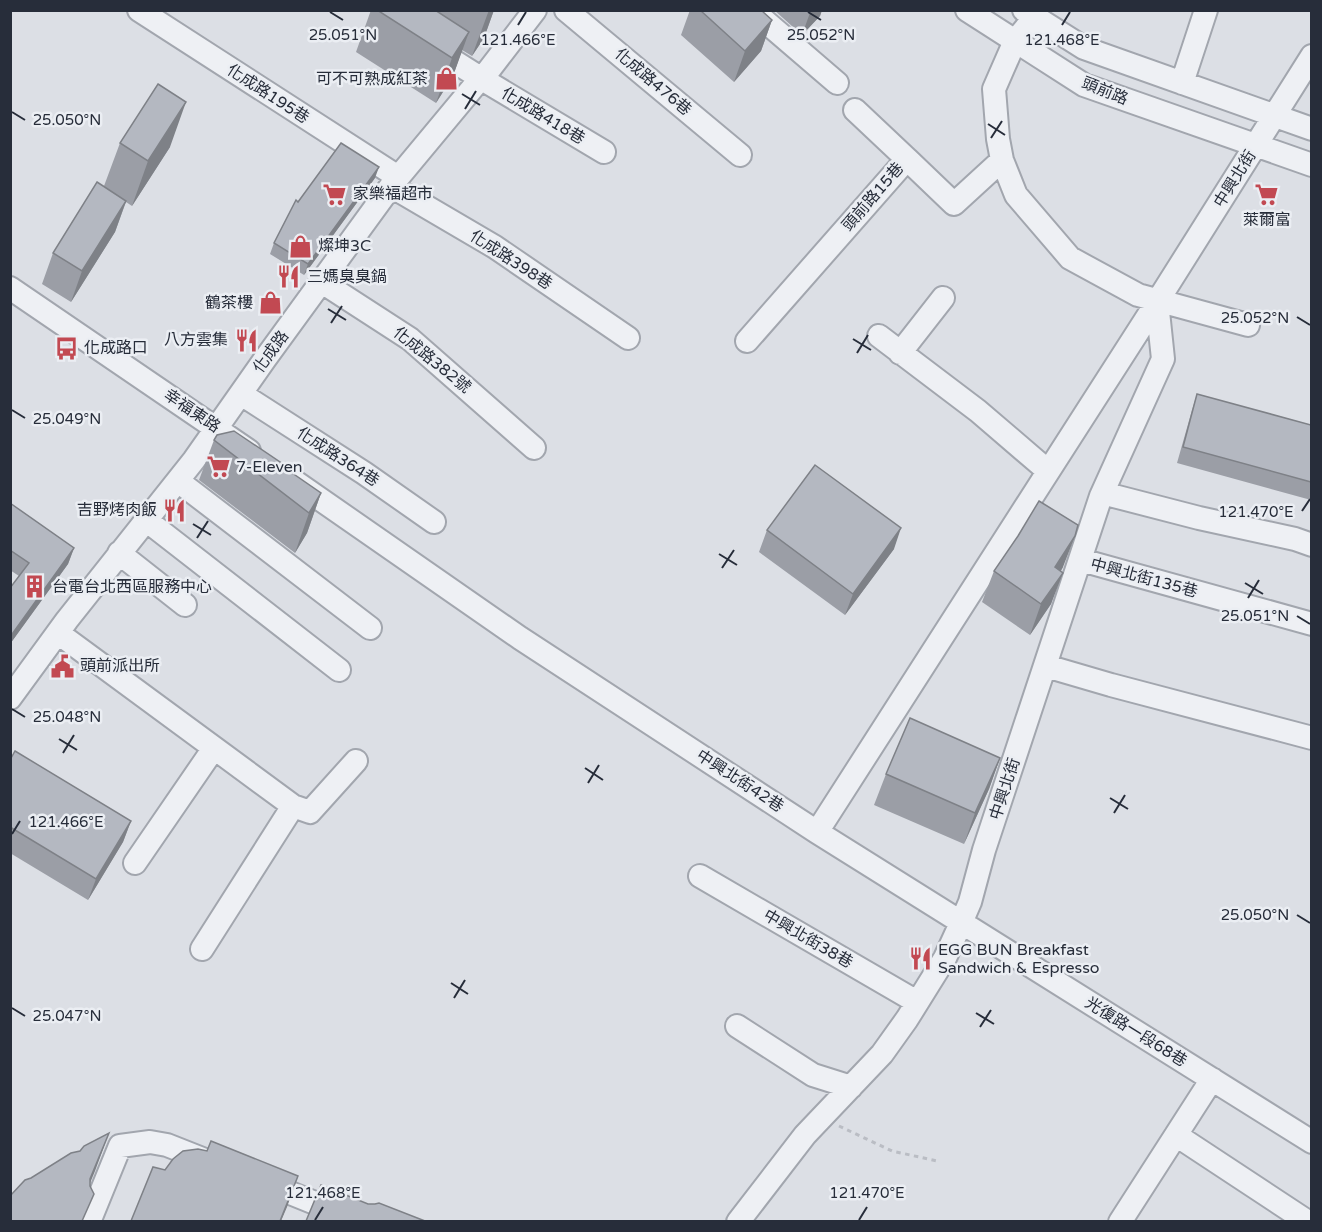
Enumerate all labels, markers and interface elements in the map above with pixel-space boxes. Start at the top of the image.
text: 25.051°N [309,26,377,44]
text: 25.052°N [787,26,855,44]
text: 121.466°E [480,31,556,49]
text: 121.468°E [1024,31,1100,49]
street label: 化成路476巷 [611,44,695,120]
street label: 化成路195巷 [223,60,313,128]
shop icon: 可不可熟成紅茶 [433,66,459,92]
place label: 可不可熟成紅茶 [316,69,428,89]
street label: 頭前路 [1079,73,1131,109]
street label: 化成路418巷 [497,83,589,149]
text: 25.050°N [33,111,101,129]
street label: 中興北街 [1210,147,1260,211]
street label: 頭前路15巷 [838,159,908,235]
supermarket icon: 家樂福超市 [322,181,348,207]
supermarket icon: 萊爾富 [1254,182,1280,208]
place label: 家樂福超市 [353,184,433,204]
place label: 萊爾富 [1243,210,1291,230]
street label: 化成路398巷 [466,226,556,294]
shop icon: 燦坤3C [287,233,313,259]
place label: 燦坤3C [318,236,371,256]
restaurant icon: 三媽臭臭鍋 [276,264,302,290]
place label: 三媽臭臭鍋 [307,267,387,287]
shop icon: 鶴茶樓 [258,290,284,316]
place label: 鶴茶樓 [205,293,253,313]
text: 25.052°N [1221,309,1289,327]
street label: 化成路382號 [389,323,475,397]
restaurant icon: 八方雲集 [233,327,259,353]
street label: 化成路 [249,327,293,377]
place label: 八方雲集 [164,330,228,350]
bus stop icon: 化成路口 [53,335,79,361]
place label: 化成路口 [84,338,148,358]
street label: 幸福東路 [160,385,224,437]
text: 25.049°N [33,410,101,428]
street label: 化成路364巷 [293,423,383,491]
supermarket icon: 7-Eleven [205,454,231,480]
place label: 7-Eleven [236,457,303,477]
restaurant icon: 吉野烤肉飯 [162,497,188,523]
place label: 吉野烤肉飯 [77,500,157,520]
text: 121.470°E [1218,503,1294,521]
street label: 中興北街135巷 [1088,554,1200,602]
building icon: 台電台北西區服務中心 [21,574,47,600]
place label: 台電台北西區服務中心 [52,577,212,597]
text: 25.051°N [1221,607,1289,625]
public building icon: 頭前派出所 [49,653,75,679]
place label: 頭前派出所 [80,656,160,676]
text: 25.048°N [33,708,101,726]
street label: 中興北街42巷 [693,745,787,817]
street label: 中興北街 [986,755,1024,823]
text: 121.466°E [28,813,104,831]
street label: 中興北街38巷 [760,905,856,973]
text: 25.050°N [1221,906,1289,924]
place label: EGG BUN Breakfast Sandwich & Espresso [938,940,1100,978]
restaurant icon: EGG BUN Breakfast Sandwich & Espresso [907,946,933,972]
street label: 光復路一段68巷 [1081,993,1191,1071]
text: 25.047°N [33,1007,101,1025]
text: 121.468°E [285,1184,361,1202]
text: 121.470°E [829,1184,905,1202]

